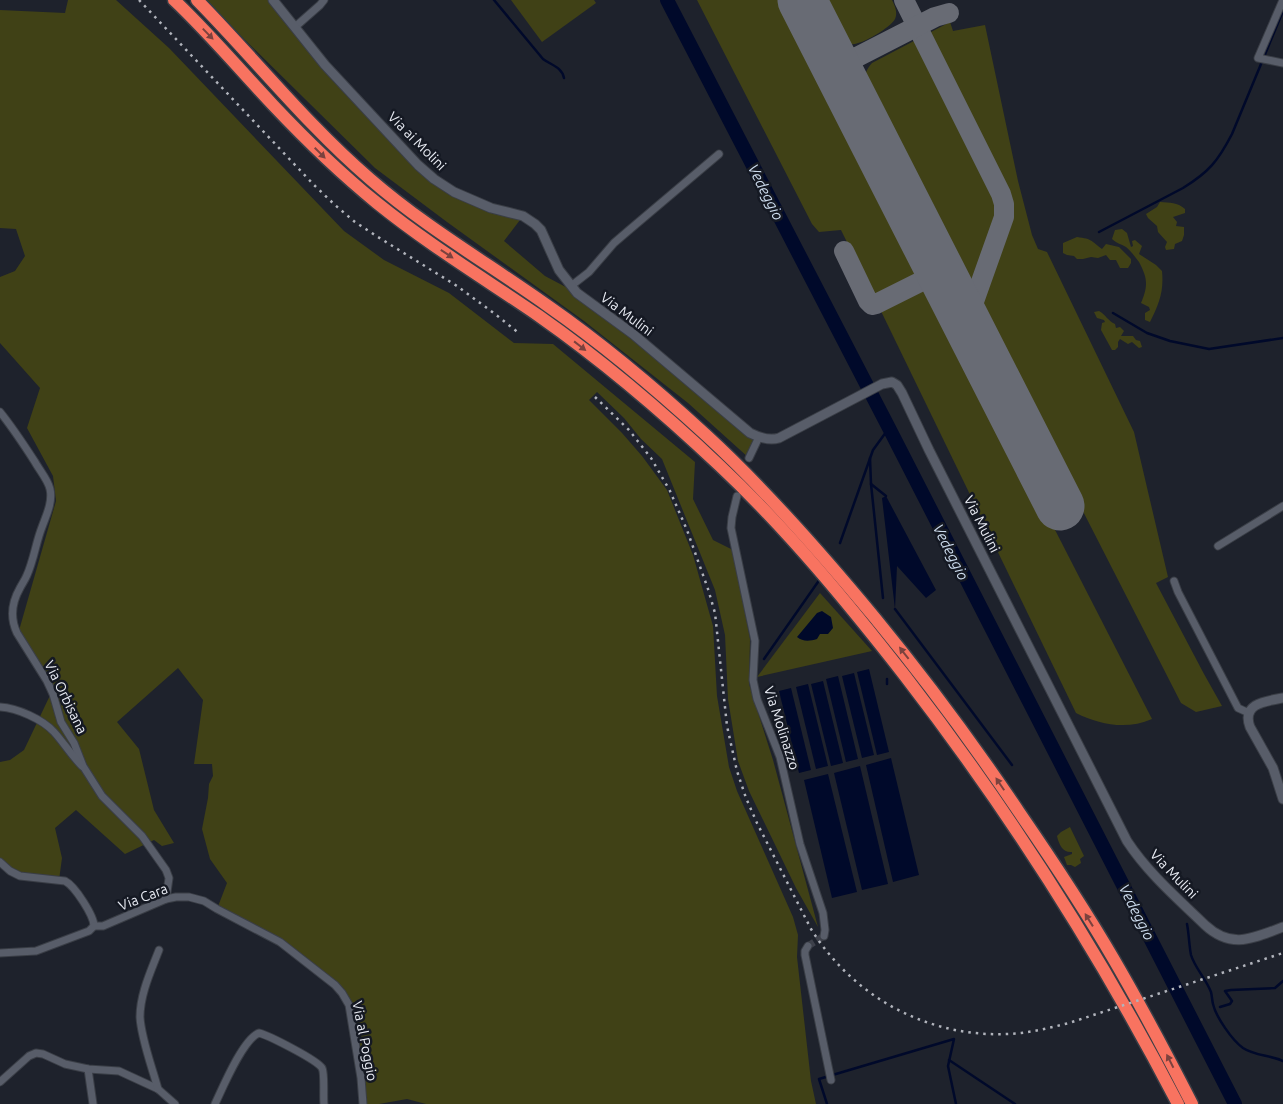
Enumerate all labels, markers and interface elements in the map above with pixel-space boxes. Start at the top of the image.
one-way arrow [202,28,214,40]
street label: Via ai Molini [385,109,449,173]
one-way arrow [314,147,326,159]
water label: Vedeggio [745,161,787,223]
one-way arrow [440,249,453,259]
street label: Via Mulini [598,289,656,339]
one-way arrow [573,341,586,352]
street label: Via Mulini [961,493,1003,555]
water label: Vedeggio [930,521,972,583]
one-way arrow [898,647,909,660]
street label: Via Orbisana [41,658,91,736]
street label: Via Molinazzo [761,684,803,772]
one-way arrow [995,777,1005,791]
street label: Via Mulini [1147,846,1201,902]
street label: Via Cara [116,880,170,914]
water label: Vedeggio [1116,881,1158,943]
one-way arrow [1085,913,1094,926]
street label: Via al Poggio [349,1000,381,1082]
one-way arrow [1166,1054,1174,1068]

